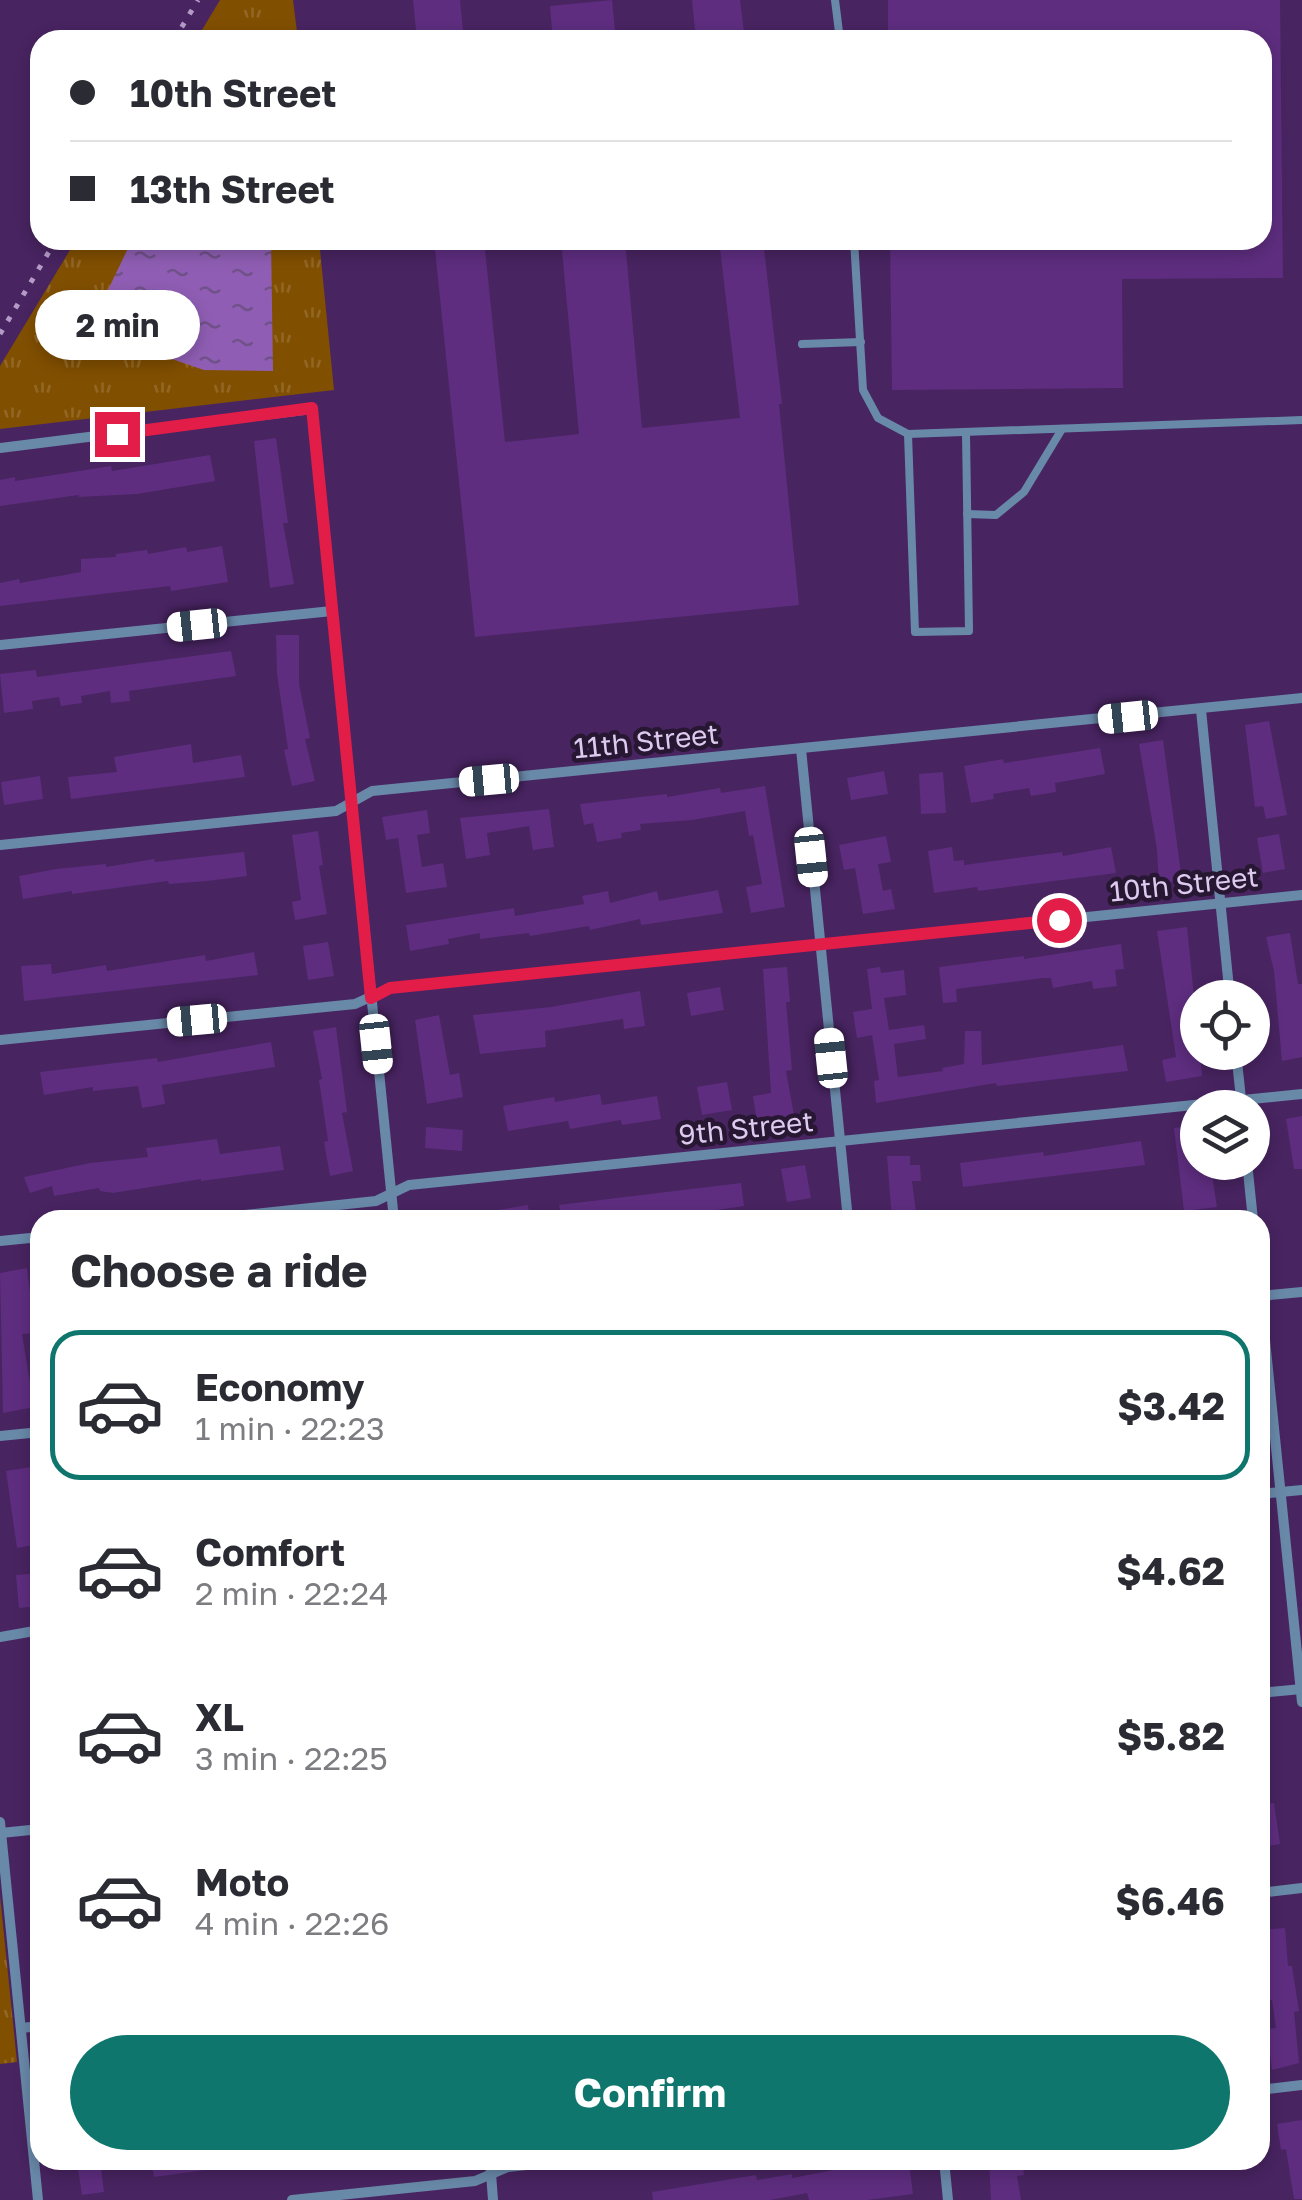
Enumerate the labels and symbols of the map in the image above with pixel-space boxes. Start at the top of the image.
callout: 2 min [34,289,200,359]
route end [95,412,140,457]
car [166,607,228,643]
car [1097,699,1159,735]
street label: 11th Street [572,716,720,765]
car [458,762,520,798]
car [793,826,829,888]
street label: 10th Street [1108,859,1260,908]
route start [1037,898,1082,943]
car [166,1002,228,1038]
car [358,1013,394,1075]
car [813,1027,849,1089]
street label: 9th Street [677,1104,815,1151]

